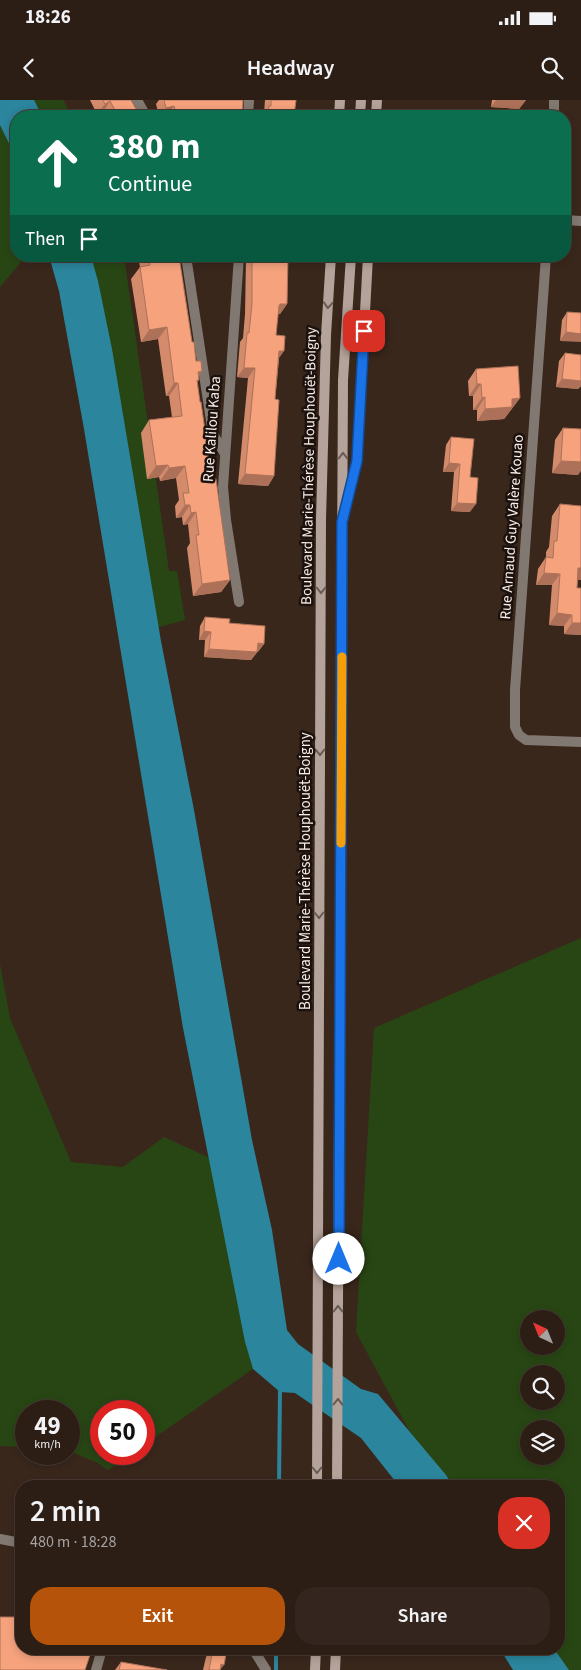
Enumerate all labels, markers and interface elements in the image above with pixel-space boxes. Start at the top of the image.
text: 18:26 [25,4,71,31]
text: Headway [247,52,334,84]
icon: back [15,54,43,82]
icon: search [538,54,566,82]
text: 380 m [108,122,200,172]
icon: ahead [25,130,90,195]
text: Continue [108,168,192,200]
icon: arrive [75,225,103,253]
text: Then [25,226,65,253]
one-way arrow [322,301,333,309]
pin [343,310,385,352]
icon: arrive [350,317,378,345]
street label: Boulevard Marie-Thérèse Houphouët-Boigny [296,327,322,605]
street label: Rue Kalilou Kaba [198,375,226,483]
street label: Rue Arnaud Guy Valère Kouao [495,434,529,620]
one-way arrow [338,452,348,460]
one-way arrow [316,586,326,594]
street label: Boulevard Marie-Thérèse Houphouët-Boigny [295,732,316,1010]
one-way arrow [315,749,325,757]
one-way arrow [314,912,324,919]
position arrow [312,1232,364,1284]
one-way arrow [333,1304,344,1312]
north arrow [520,1310,565,1355]
map controls [520,1310,565,1465]
button: search [520,1365,565,1410]
one-way arrow [333,1397,343,1405]
speed limit sign: 50 [90,1400,155,1465]
text: 49 [34,1408,61,1444]
button: layers [520,1420,565,1465]
text: km/h [34,1436,61,1453]
one-way arrow [312,1466,322,1474]
text: 2 min [30,1490,101,1533]
button: close [498,1497,550,1549]
text: 480 m · 18:28 [30,1531,117,1553]
button: Exit [30,1587,285,1645]
button: Share [295,1587,550,1645]

